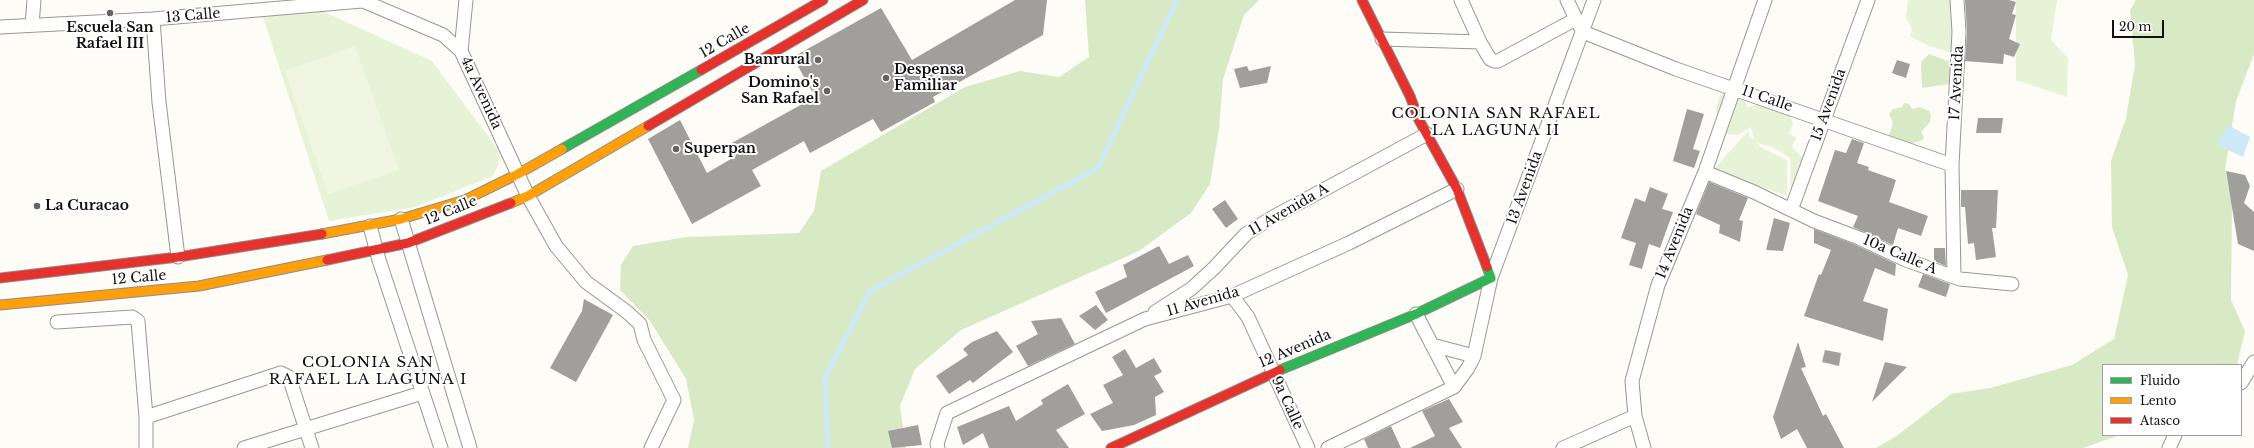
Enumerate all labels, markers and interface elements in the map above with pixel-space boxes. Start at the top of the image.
street label: 13 Calle [165,5,221,27]
marker: Escuela San Rafael III [105,8,115,18]
scale bar [2114,12,2166,38]
text: 20 m [2119,19,2151,34]
place label: Escuela San Rafael III [66,20,154,52]
street label: 12 Calle [697,20,753,62]
street label: 17 Avenida [1947,45,1967,121]
place label: Banrural [744,52,810,68]
street label: 4a Avenida [457,54,505,132]
marker: Banrural [813,55,823,65]
place label: Despensa Familiar [894,62,964,94]
street label: 15 Avenida [1808,66,1850,144]
marker: Despensa Familiar [881,73,891,83]
place label: Domino's San Rafael [741,75,819,108]
street label: 11 Calle [1739,82,1795,116]
marker: Domino's San Rafael [822,86,832,96]
district label: COLONIA SAN RAFAEL LA LAGUNA II [1391,105,1601,140]
place label: Superpan [684,141,756,157]
marker: Superpan [671,144,681,154]
street label: 13 Avenida [1504,149,1546,227]
street label: 11 Avenida A [1246,180,1332,240]
street label: 12 Calle [422,193,480,229]
place label: La Curacao [45,198,129,214]
marker: La Curacao [32,201,42,211]
street label: 14 Avenida [1653,204,1697,282]
street label: 10a Calle A [1860,232,1940,278]
street label: 12 Calle [111,267,167,289]
street label: 11 Avenida [1165,284,1241,320]
street label: 12 Avenida [1256,326,1334,372]
district label: COLONIA SAN RAFAEL LA LAGUNA I [269,354,467,389]
legend [2102,364,2242,436]
text: Fluido [2140,373,2180,388]
street label: 9a Calle [1267,374,1307,432]
text: Lento [2140,393,2176,408]
text: Atasco [2140,413,2180,428]

